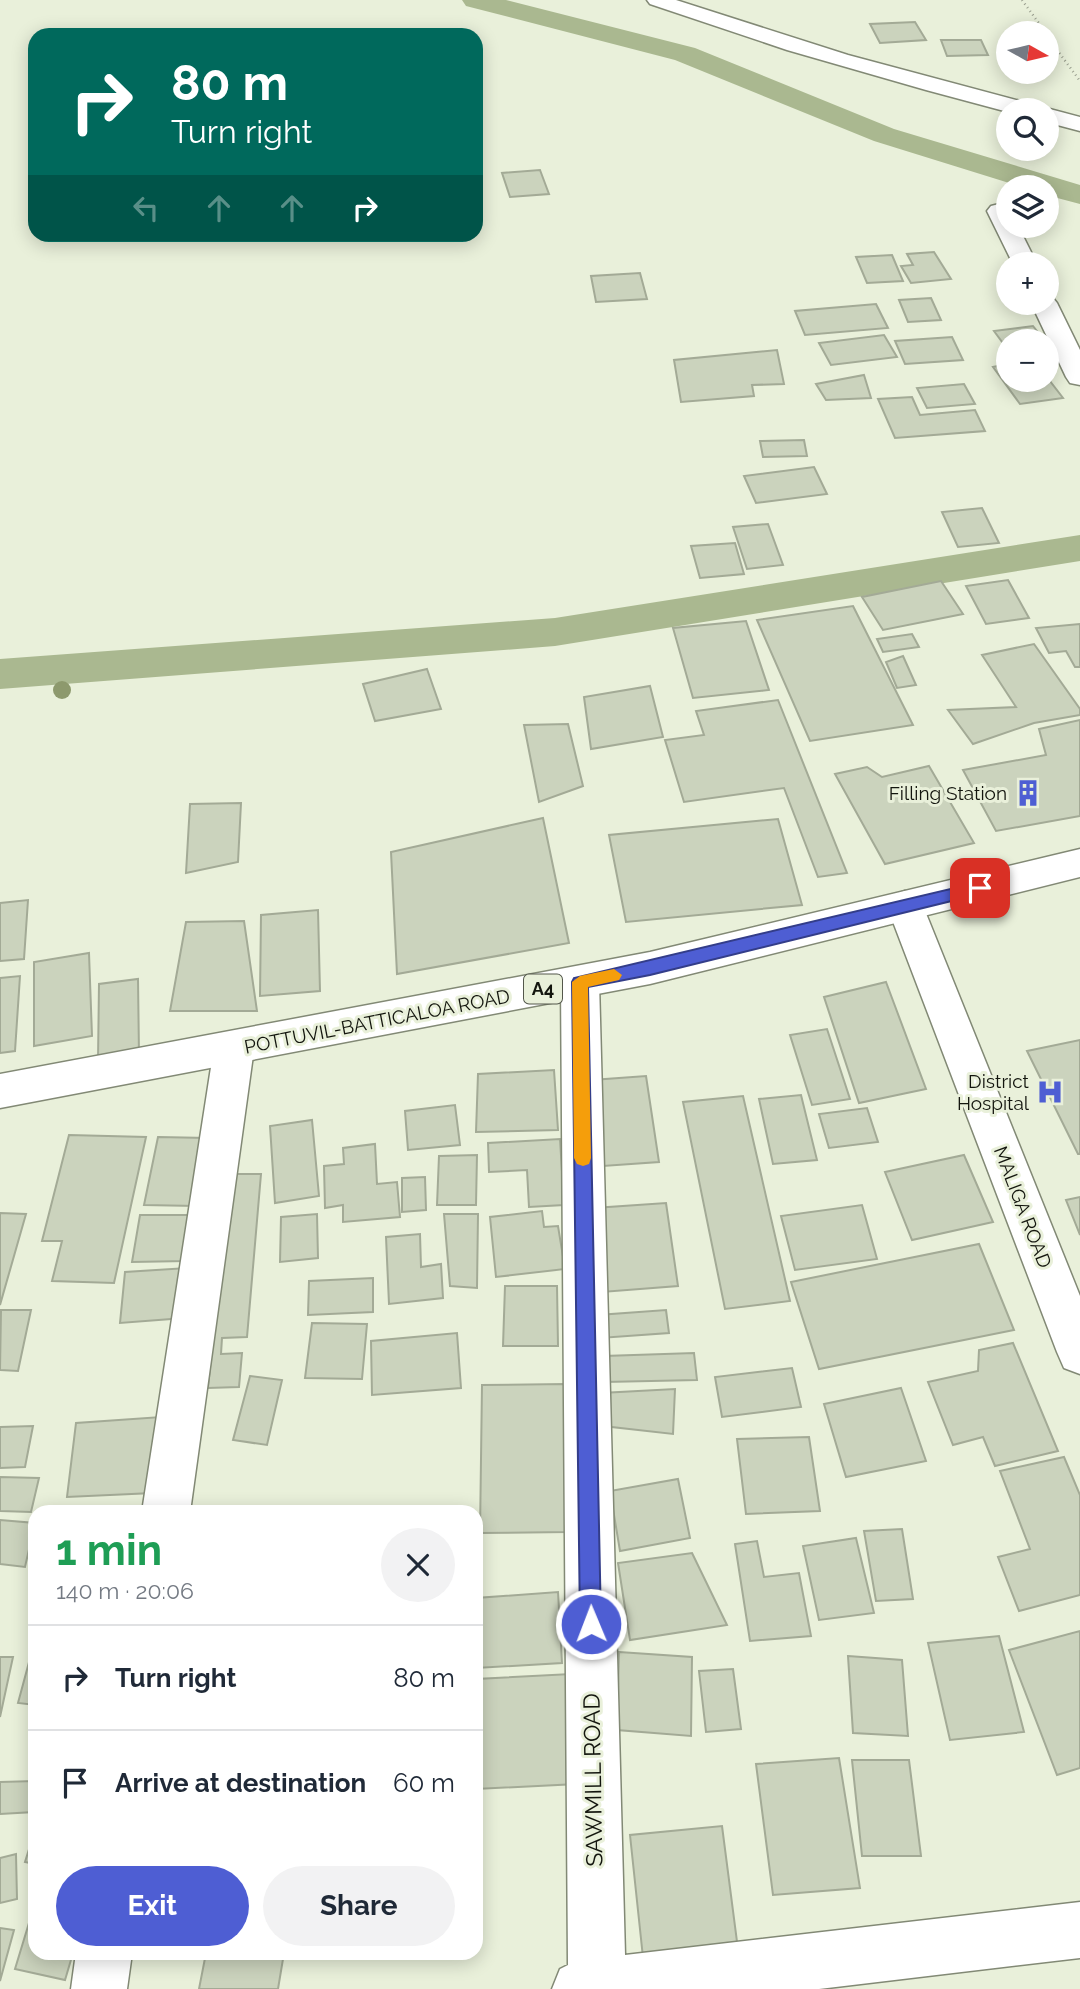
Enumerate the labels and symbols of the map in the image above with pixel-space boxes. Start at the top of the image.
north arrow [996,21,1059,84]
building icon: Filling Station [1013,778,1043,808]
place label: Filling Station [889,782,1007,804]
pin [950,858,1010,918]
road number: A4 [524,974,562,1004]
street label: POTTUVIL-BATTICALOA ROAD [242,984,512,1058]
place label: District Hospital [957,1070,1030,1114]
hospital icon: District Hospital [1035,1077,1065,1107]
street label: MALIGA ROAD [990,1143,1056,1271]
position arrow [554,1587,628,1661]
street label: SAWMILL ROAD [577,1693,608,1867]

